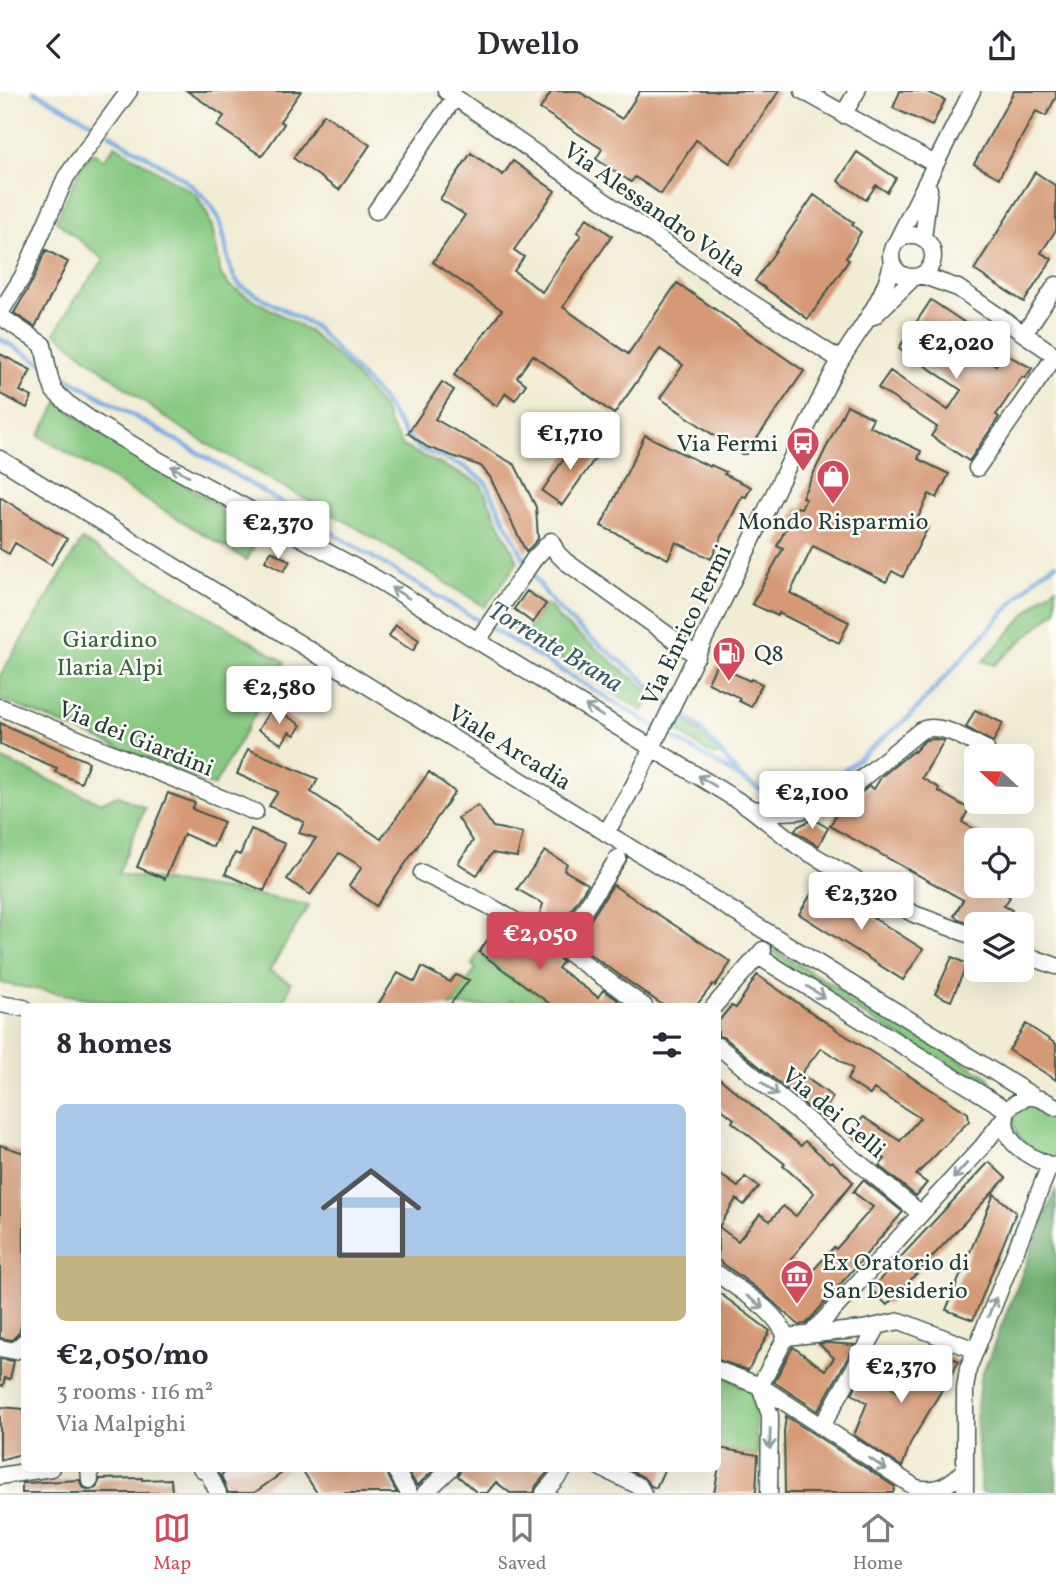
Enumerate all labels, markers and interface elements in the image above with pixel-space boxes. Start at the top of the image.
text: Dwello [477,24,579,68]
icon: back [35,27,73,65]
icon: share [983,27,1021,65]
street label: Via Alessandro Volta [556,135,752,287]
pin: €2,020 [899,321,1013,381]
text: €2,020 [918,328,994,360]
pin: €1,710 [513,413,627,472]
text: €1,710 [537,419,603,451]
bus stop icon: Via Fermi [784,424,822,473]
place label: Via Fermi [677,428,778,462]
shop icon: Mondo Risparmio [814,457,852,506]
one-way arrow [170,464,190,478]
pin: €2,370 [221,501,335,561]
place label: Mondo Risparmio [738,506,928,540]
text: €2,370 [242,508,314,540]
street label: Via Enrico Fermi [634,539,742,712]
one-way arrow [391,585,411,599]
water label: Torrente Brana [481,593,629,702]
park label: Giardino Ilaria Alpi [57,624,163,686]
fuel station icon: Q8 [710,634,748,683]
place label: Q8 [754,638,784,672]
pin: €2,580 [222,667,336,726]
text: €2,580 [242,673,316,705]
street label: Via dei Giardini [52,693,218,787]
street label: Viale Arcadia [441,697,577,800]
one-way arrow [585,704,605,718]
north arrow [964,744,1034,814]
map controls [964,744,1034,982]
pin: €2,100 [755,771,869,831]
one-way arrow [697,774,717,788]
text: €2,100 [775,778,849,810]
button: locate [964,828,1034,898]
pin: €2,320 [804,873,918,932]
text: €2,320 [825,879,897,911]
button: layers [964,912,1034,982]
pin: €2,050 [483,913,597,972]
text: €2,050 [503,919,577,951]
one-way arrow [805,985,825,999]
text: 8 homes [56,1024,172,1066]
icon: filters [648,1026,686,1064]
street label: Via dei Gelli [773,1060,892,1167]
one-way arrow [761,1082,779,1097]
icon: home [308,1150,434,1276]
one-way arrow [952,1162,969,1179]
place label: Ex Oratorio di San Desiderio [822,1247,969,1309]
museum icon: Ex Oratorio di San Desiderio [778,1257,816,1306]
one-way arrow [745,1295,764,1310]
one-way arrow [986,1297,999,1318]
text: €2,050/mo [56,1335,209,1377]
pin: €2,370 [844,1345,958,1405]
text: €2,370 [865,1352,937,1384]
text: 3 rooms · 116 m² [56,1377,213,1409]
text: Via Malpighi [56,1409,186,1441]
one-way arrow [763,1427,777,1450]
one-way arrow [868,1457,888,1471]
tab: Map [153,1509,191,1577]
tab: Saved [497,1509,546,1577]
tab: Home [853,1509,903,1577]

